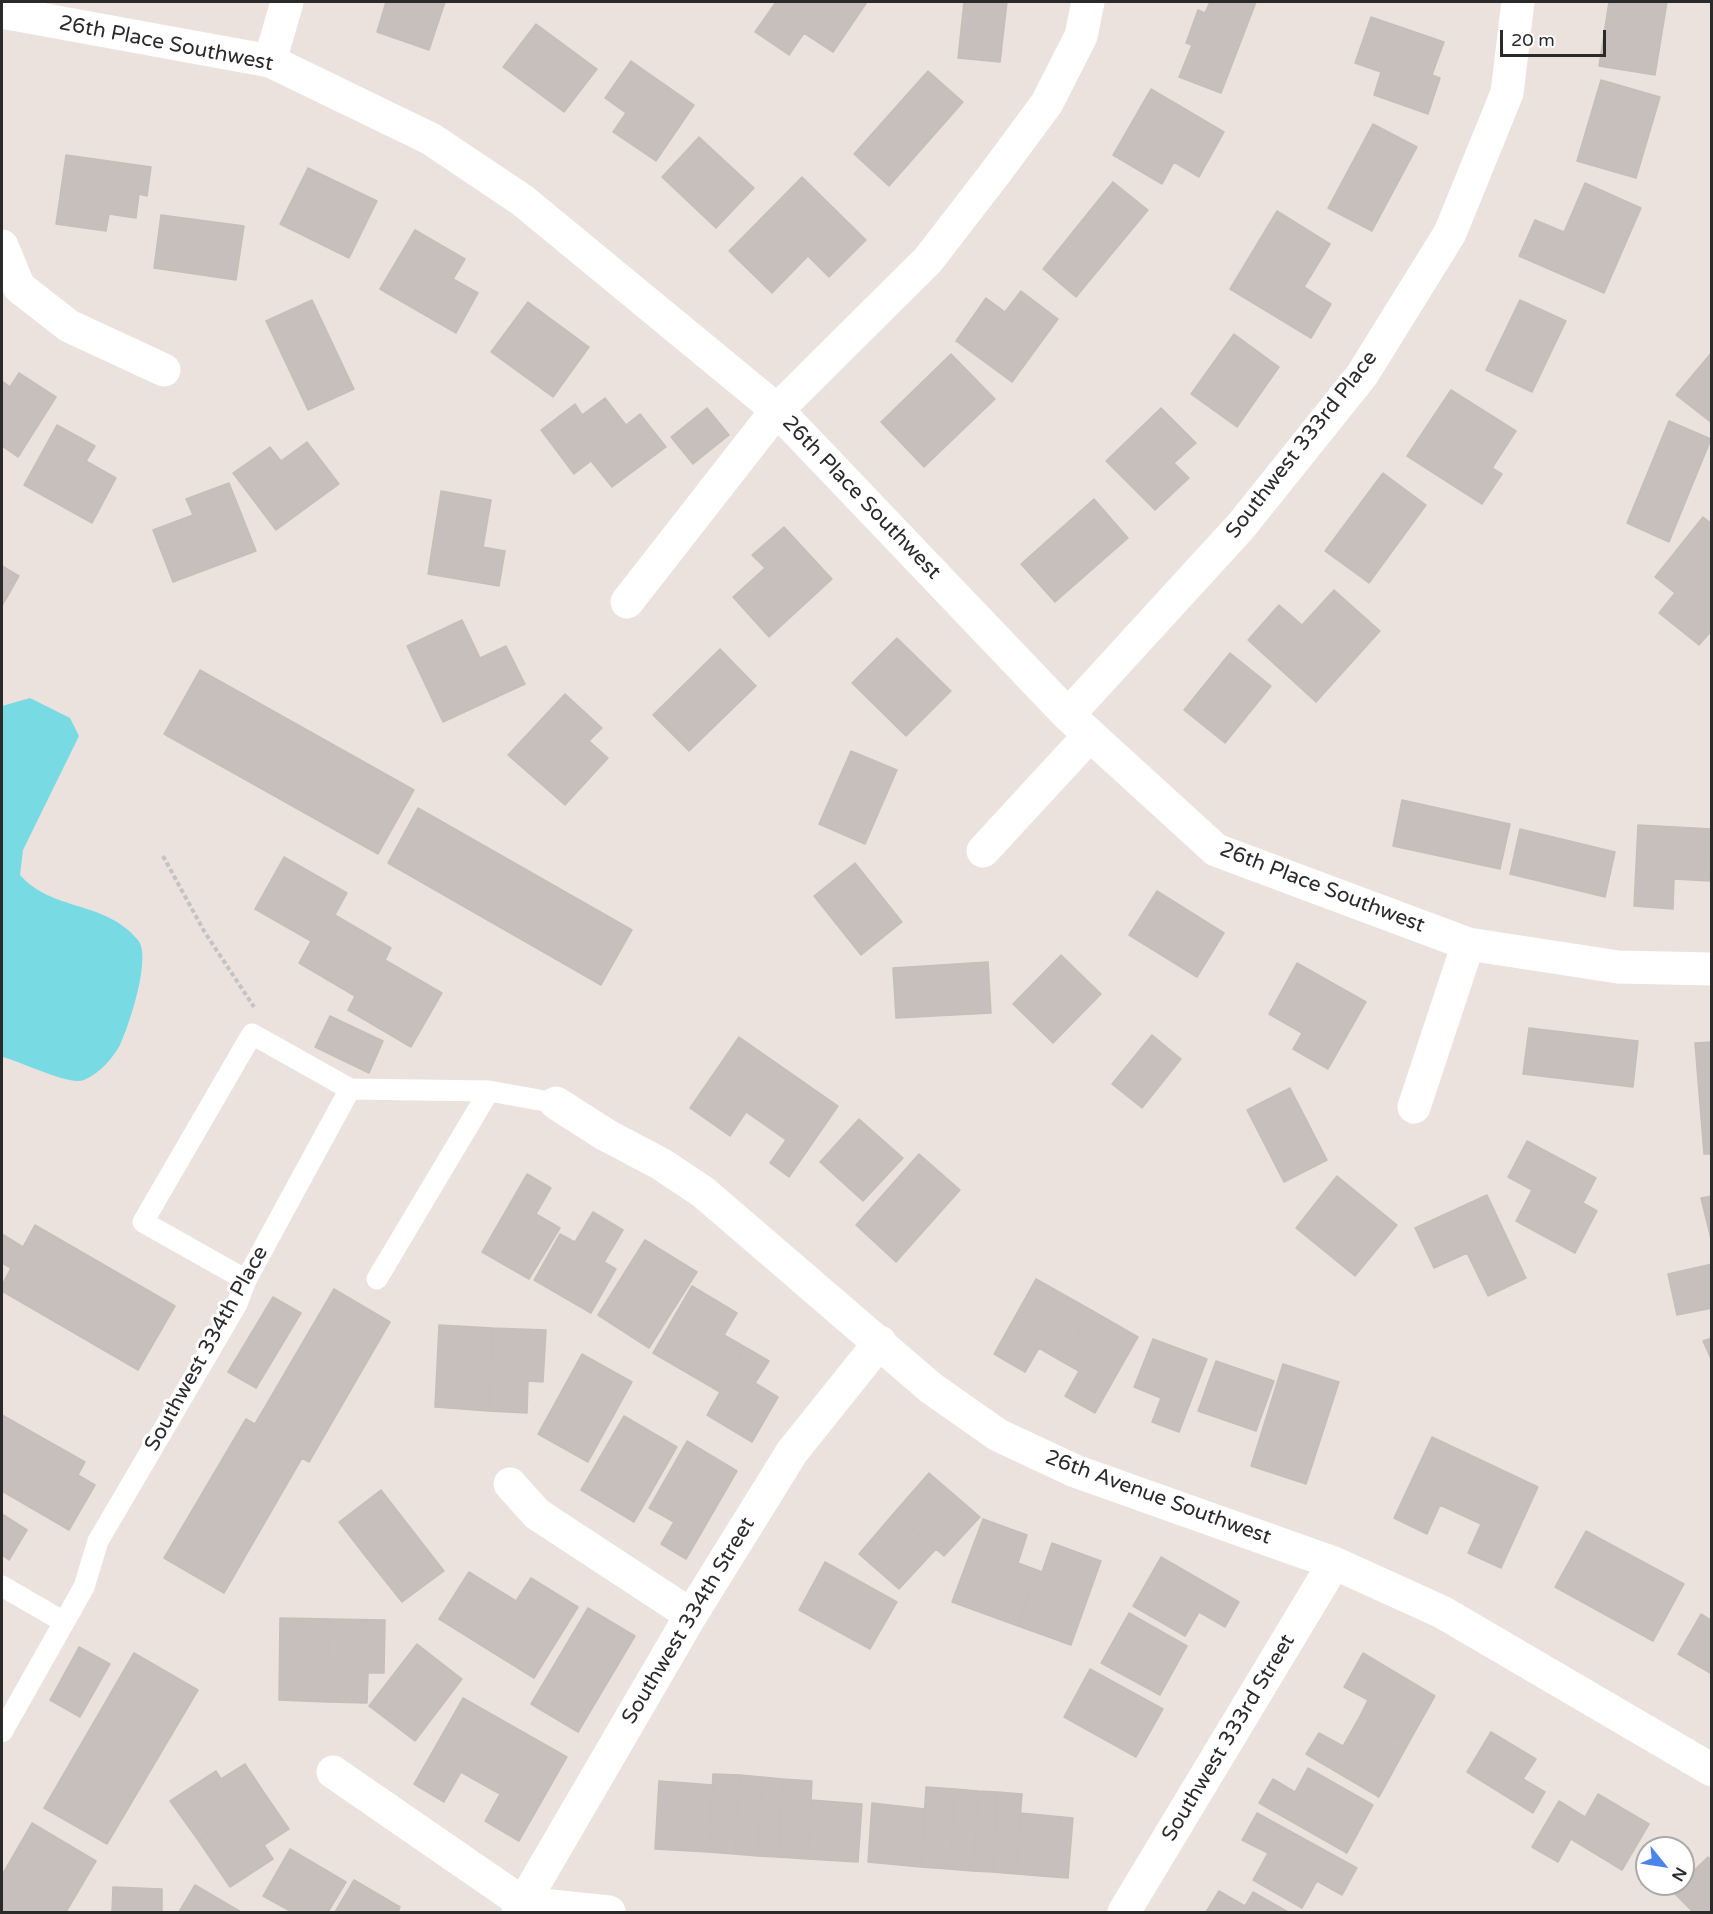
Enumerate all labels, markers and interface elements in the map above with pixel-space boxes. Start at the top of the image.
street label: 26th Place Southwest [57,11,275,77]
scale bar [1503,18,1610,56]
text: 20 m [1511,29,1555,51]
street label: Southwest 333rd Place [1221,346,1383,544]
street label: 26th Place Southwest [776,411,946,585]
street label: 26th Place Southwest [1216,837,1428,939]
street label: Southwest 334th Place [140,1242,274,1456]
street label: 26th Avenue Southwest [1042,1445,1274,1551]
street label: Southwest 334th Street [617,1513,761,1729]
street label: Southwest 333rd Street [1157,1630,1301,1846]
north arrow [1635,1836,1695,1896]
text: N [1667,1863,1691,1885]

